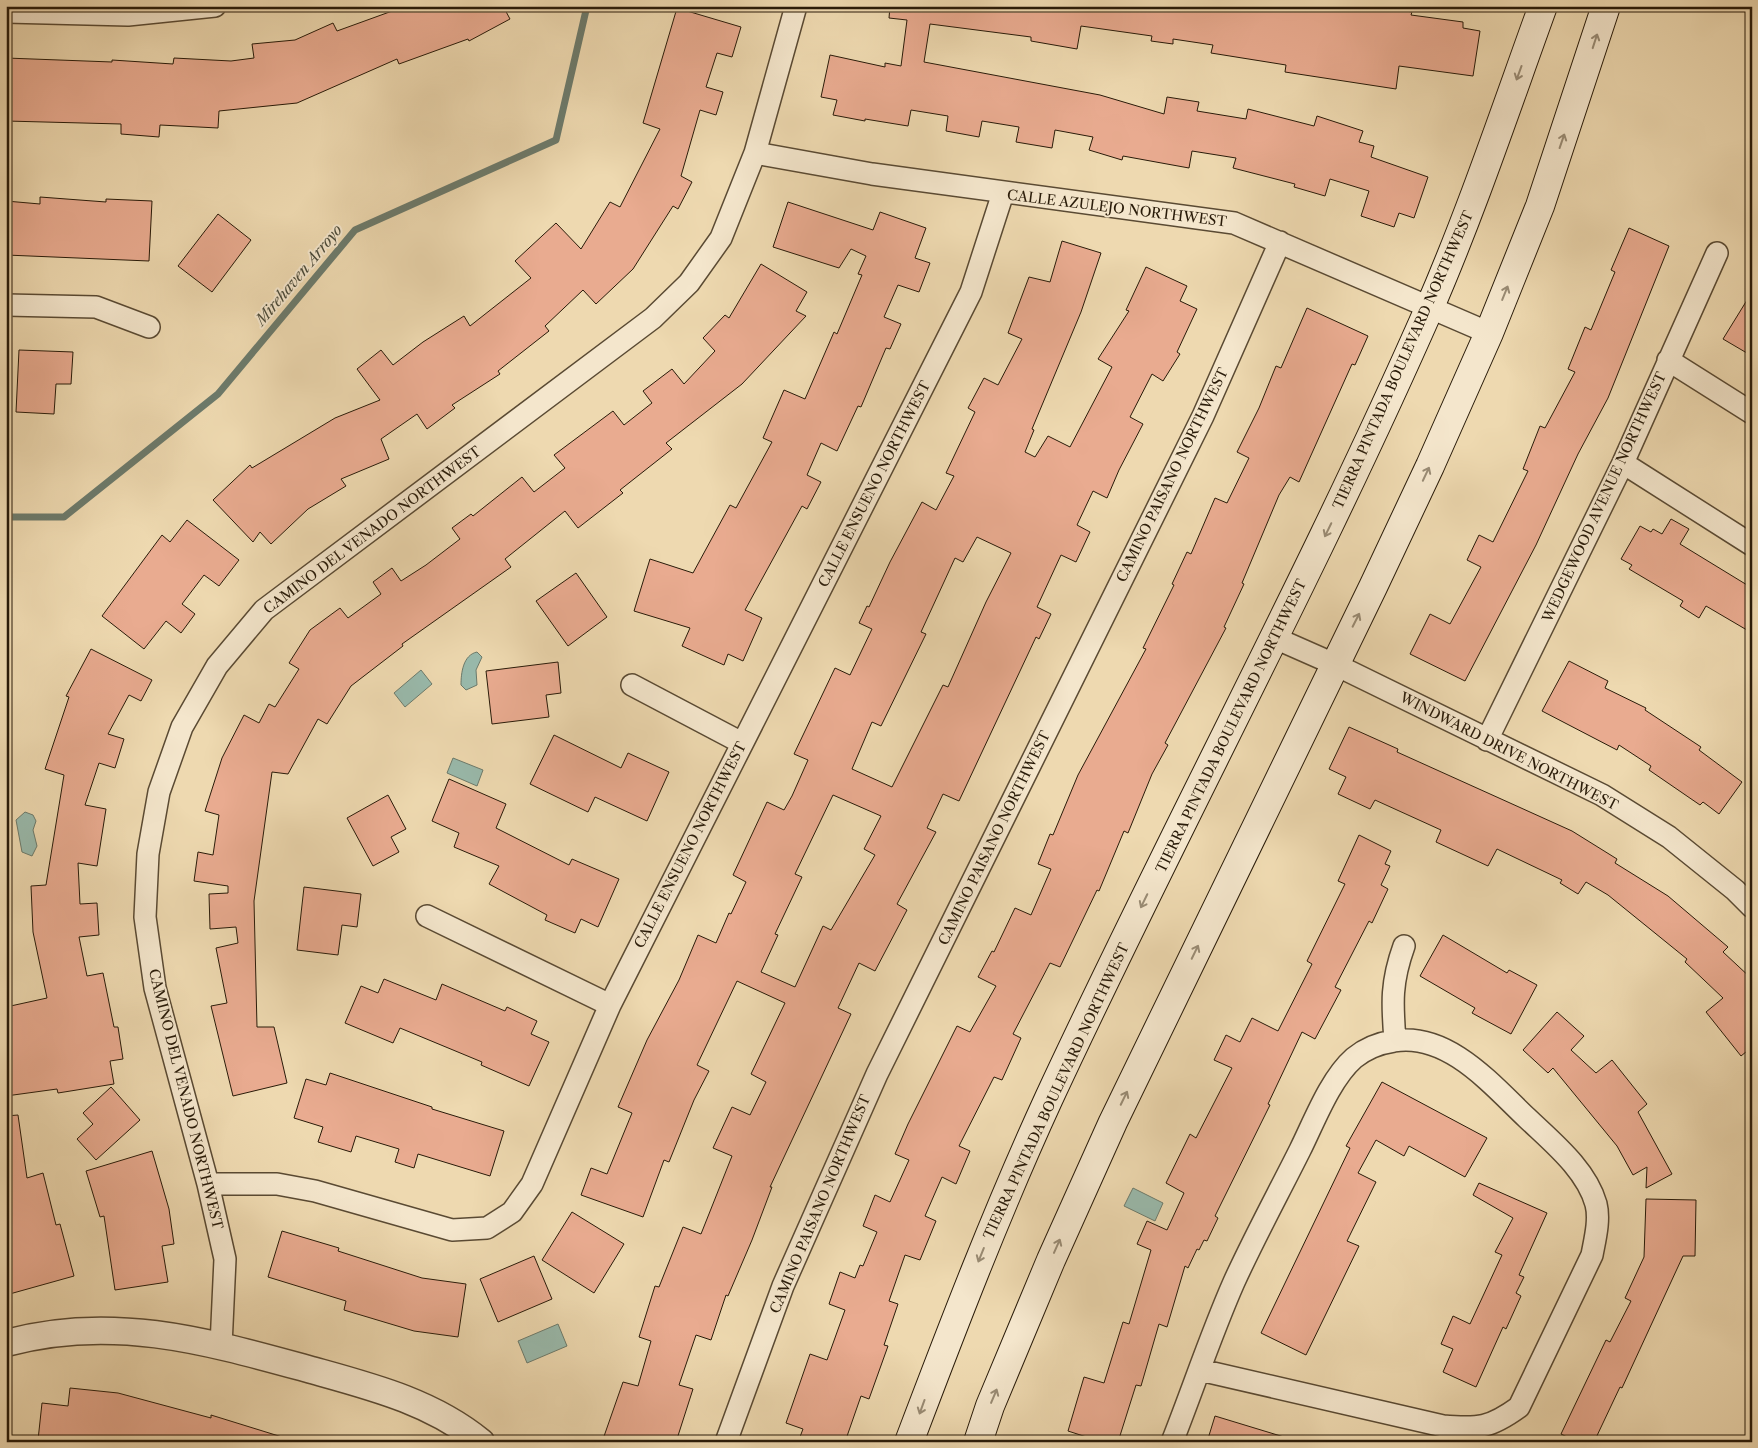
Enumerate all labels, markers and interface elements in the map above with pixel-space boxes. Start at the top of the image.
one-way arrow [1590,34,1600,50]
one-way arrow [1513,65,1523,81]
one-way arrow [1558,133,1568,149]
street label: CALLE AZULEJO NORTHWEST [1006,186,1228,230]
street label: TIERRA PINTADA BOULEVARD NORTHWEST [1329,208,1477,512]
water label: Mirehaven Arroyo [250,220,346,330]
one-way arrow [1501,286,1510,301]
street label: CAMINO PAISANO NORTHWEST [1112,365,1232,585]
street label: WEDGEWOOD AVENUE NORTHWEST [1538,369,1670,626]
street label: CALLE ENSUENO NORTHWEST [814,377,934,590]
street label: CAMINO DEL VENADO NORTHWEST [260,442,485,618]
one-way arrow [1422,467,1432,482]
one-way arrow [1322,522,1332,537]
street label: TIERRA PINTADA BOULEVARD NORTHWEST [1152,576,1310,876]
one-way arrow [1352,613,1361,628]
street label: WINDWARD DRIVE NORTHWEST [1396,688,1622,814]
street label: CAMINO PAISANO NORTHWEST [934,728,1054,948]
street label: CALLE ENSUENO NORTHWEST [630,738,750,951]
one-way arrow [1139,893,1148,908]
street label: TIERRA PINTADA BOULEVARD NORTHWEST [979,940,1133,1242]
one-way arrow [1190,945,1200,960]
street label: CAMINO DEL VENADO NORTHWEST [145,967,227,1232]
street label: CAMINO PAISANO NORTHWEST [766,1091,875,1316]
one-way arrow [1120,1091,1129,1106]
one-way arrow [1052,1239,1062,1254]
one-way arrow [976,1247,985,1262]
one-way arrow [990,1389,999,1404]
one-way arrow [917,1399,926,1414]

